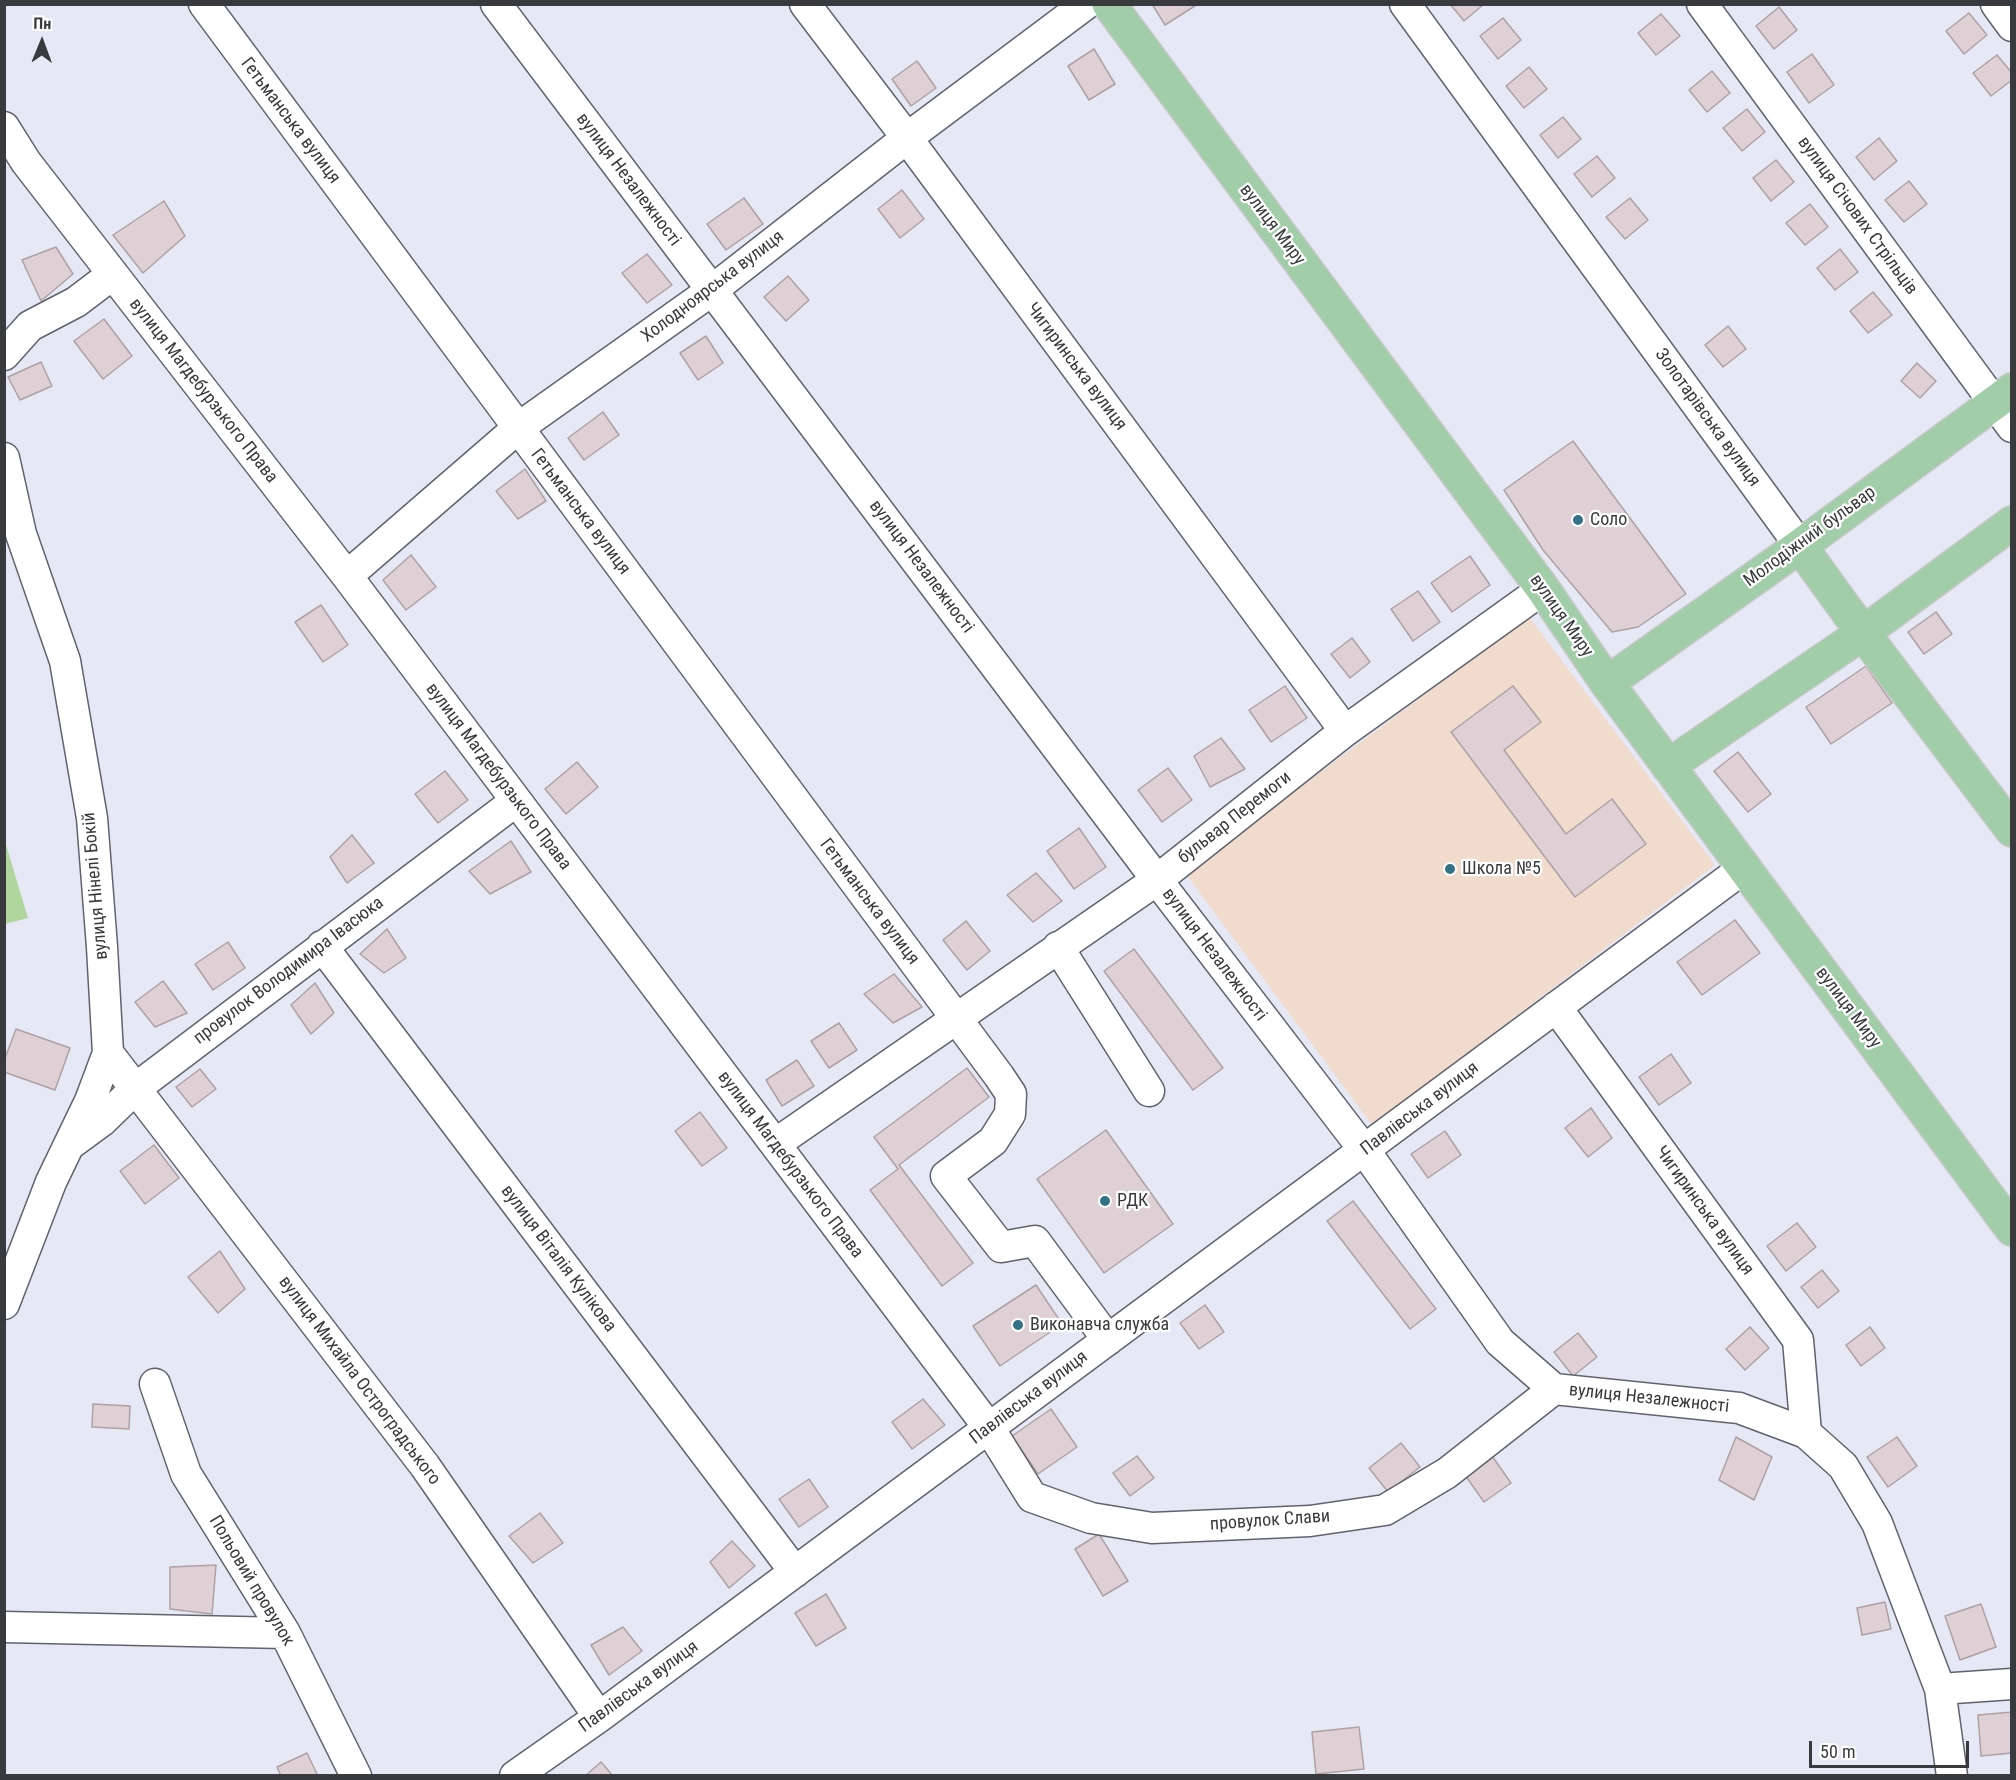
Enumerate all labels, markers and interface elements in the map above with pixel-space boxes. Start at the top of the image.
north arrow [12,12,72,72]
text: Пн [33,14,51,33]
street label: Гетьманська вулиця [236,54,344,188]
street label: вулиця Незалежності [571,109,685,251]
street label: вулиця Січових Стрільців [1792,133,1922,299]
street label: вулиця Миру [1235,180,1309,270]
street label: Холодноярська вулиця [638,226,788,348]
street label: вулиця Магдебурзького Права [124,294,282,488]
street label: Чигиринська вулиця [1021,299,1131,435]
street label: Золотарівська вулиця [1650,345,1764,491]
street label: Гетьманська вулиця [526,445,634,579]
street label: Молодіжний бульвар [1740,482,1880,592]
street label: вулиця Незалежності [864,496,978,638]
place label: Соло [1590,509,1627,531]
marker: Соло [1571,513,1585,527]
street label: вулиця Миру [1525,571,1597,661]
street label: вулиця Магдебурзького Права [421,679,575,875]
street label: бульвар Перемоги [1174,767,1296,869]
street label: вулиця Нінелі Бокій [79,811,113,961]
street label: Гетьманська вулиця [815,835,923,969]
place label: Школа №5 [1462,858,1541,880]
marker: Школа №5 [1443,862,1457,876]
street label: вулиця Незалежності [1157,884,1271,1026]
street label: провулок Володимира Івасюка [190,893,388,1049]
street label: вулиця Миру [1811,963,1885,1053]
street label: Павлівська вулиця [1357,1058,1483,1160]
street label: вулиця Магдебурзького Права [713,1067,867,1263]
street label: Чигиринська вулиця [1650,1142,1758,1280]
street label: вулиця Віталія Кулікова [496,1181,620,1337]
place label: РДК [1117,1190,1148,1212]
marker: РДК [1098,1194,1112,1208]
street label: вулиця Михайла Остроградського [273,1272,445,1490]
place label: Виконавча служба [1030,1314,1169,1336]
marker: Виконавча служба [1011,1318,1025,1332]
street label: Павлівська вулиця [966,1347,1092,1449]
street label: вулиця Незалежності [1568,1380,1730,1418]
street label: провулок Слави [1209,1506,1331,1536]
street label: Польовий провулок [204,1512,298,1650]
street label: Павлівська вулиця [575,1636,703,1738]
scale bar [1812,1729,1972,1767]
text: 50 m [1820,1741,1855,1762]

